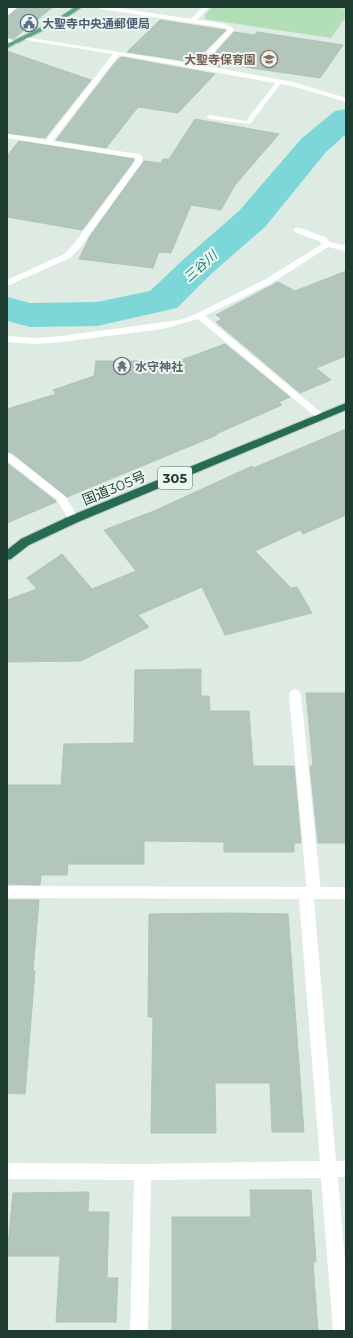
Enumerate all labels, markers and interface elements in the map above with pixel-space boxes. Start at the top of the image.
public building icon: 大聖寺中央通郵便局 [19,13,39,33]
place label: 大聖寺中央通郵便局 [42,16,150,31]
school or university icon: 大聖寺保育園 [259,49,279,69]
place label: 大聖寺保育園 [184,52,256,67]
water label: 三谷川 [180,246,221,285]
temple icon: 水守神社 [112,356,132,376]
place label: 水守神社 [135,359,183,374]
street label: 国道305号 [80,467,148,509]
road number: 305 [158,467,192,489]

